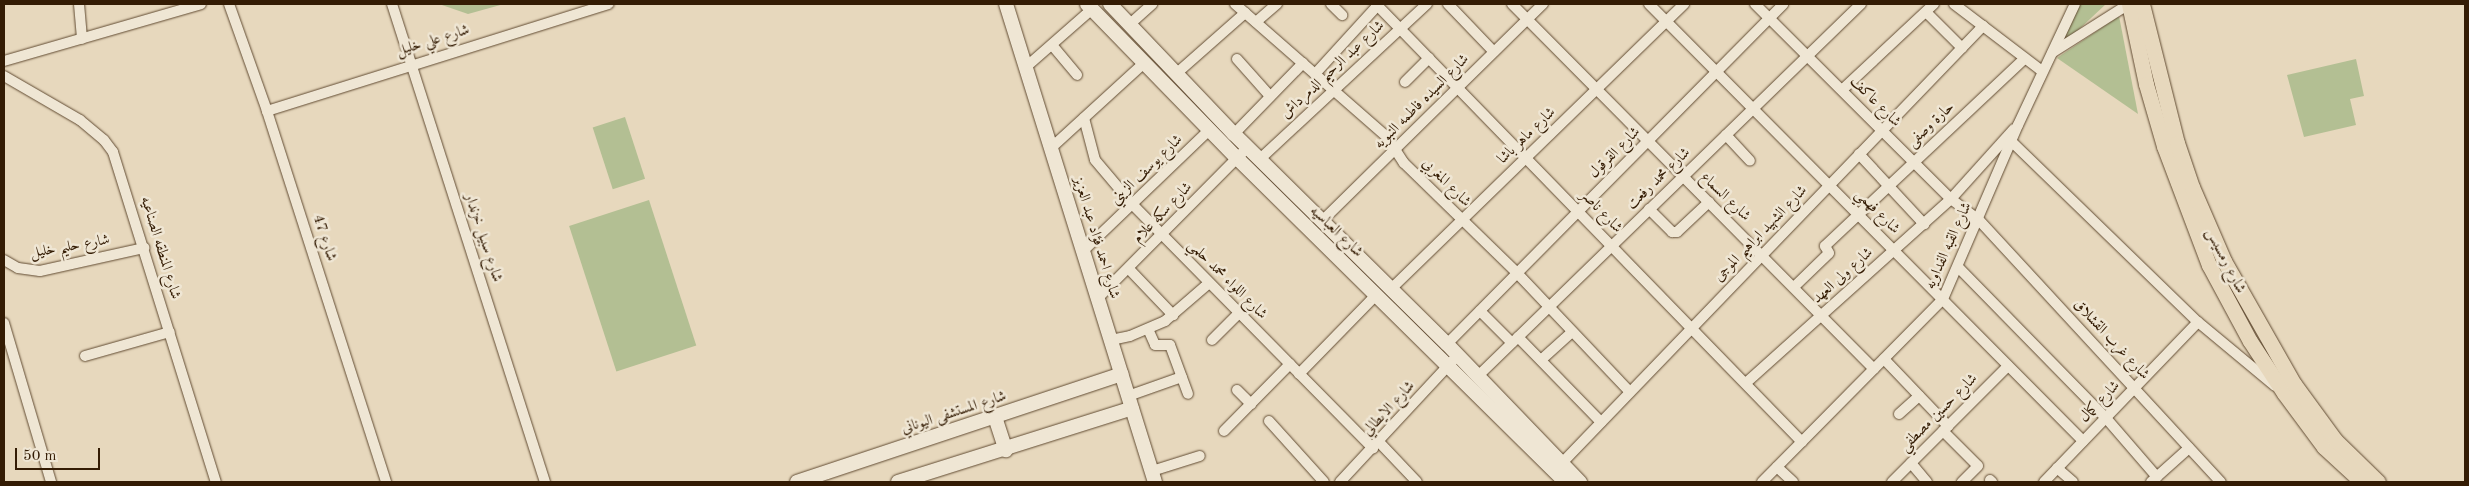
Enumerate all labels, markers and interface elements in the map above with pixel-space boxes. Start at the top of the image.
street label: شارع عبد الرحيم الدمرداش [1277,17,1389,123]
street label: شارع علي خليل [394,21,472,61]
street label: شارع السيده فاطمه النبويه [1371,51,1473,153]
street label: شارع عاكف [1846,73,1904,131]
street label: حارة وصفى [1904,99,1958,151]
street label: شارع ماهر باشا [1494,104,1560,168]
street label: شارع القرقول [1585,123,1645,183]
street label: شارع يوسف الزيني [1107,131,1187,209]
street label: شارع محمد رفعت [1623,144,1695,214]
street label: شارع المغربي [1418,155,1474,211]
street label: شارع السماع [1696,169,1754,225]
street label: شارع احمد فؤاد عبد العزيز [1069,175,1123,301]
street label: شارع سكه علام [1129,179,1197,247]
street label: شارع الشهيد ابراهيم الموجى [1710,182,1812,286]
street label: شارع فهمي [1851,186,1903,238]
street label: شارع ناصر [1576,187,1626,237]
street label: شارع سبيل خزندار [460,191,506,285]
street label: شارع المنطقه الصناعيه [136,194,184,302]
street label: شارع القبه الفداويه [1922,200,1976,292]
street label: شارع العباسيه [1306,202,1366,262]
street label: شارع 47 [308,213,340,263]
street label: شارع رمسيس [2201,226,2249,296]
street label: شارع حليم خليل [29,231,111,263]
street label: شارع اللواء محمد حلمي [1184,237,1270,323]
street label: شارع ولى العهد [1809,244,1877,308]
street label: شارع غرب القشلاق [2069,296,2153,384]
street label: شارع حسين مصطفي [1896,370,1982,456]
street label: شارع كمال [2076,377,2124,427]
street label: شارع الايطالي [1359,378,1419,440]
street label: شارع المستشفى اليوناني [899,388,1009,438]
scale bar [18,438,102,470]
text: 50 m [23,449,57,464]

